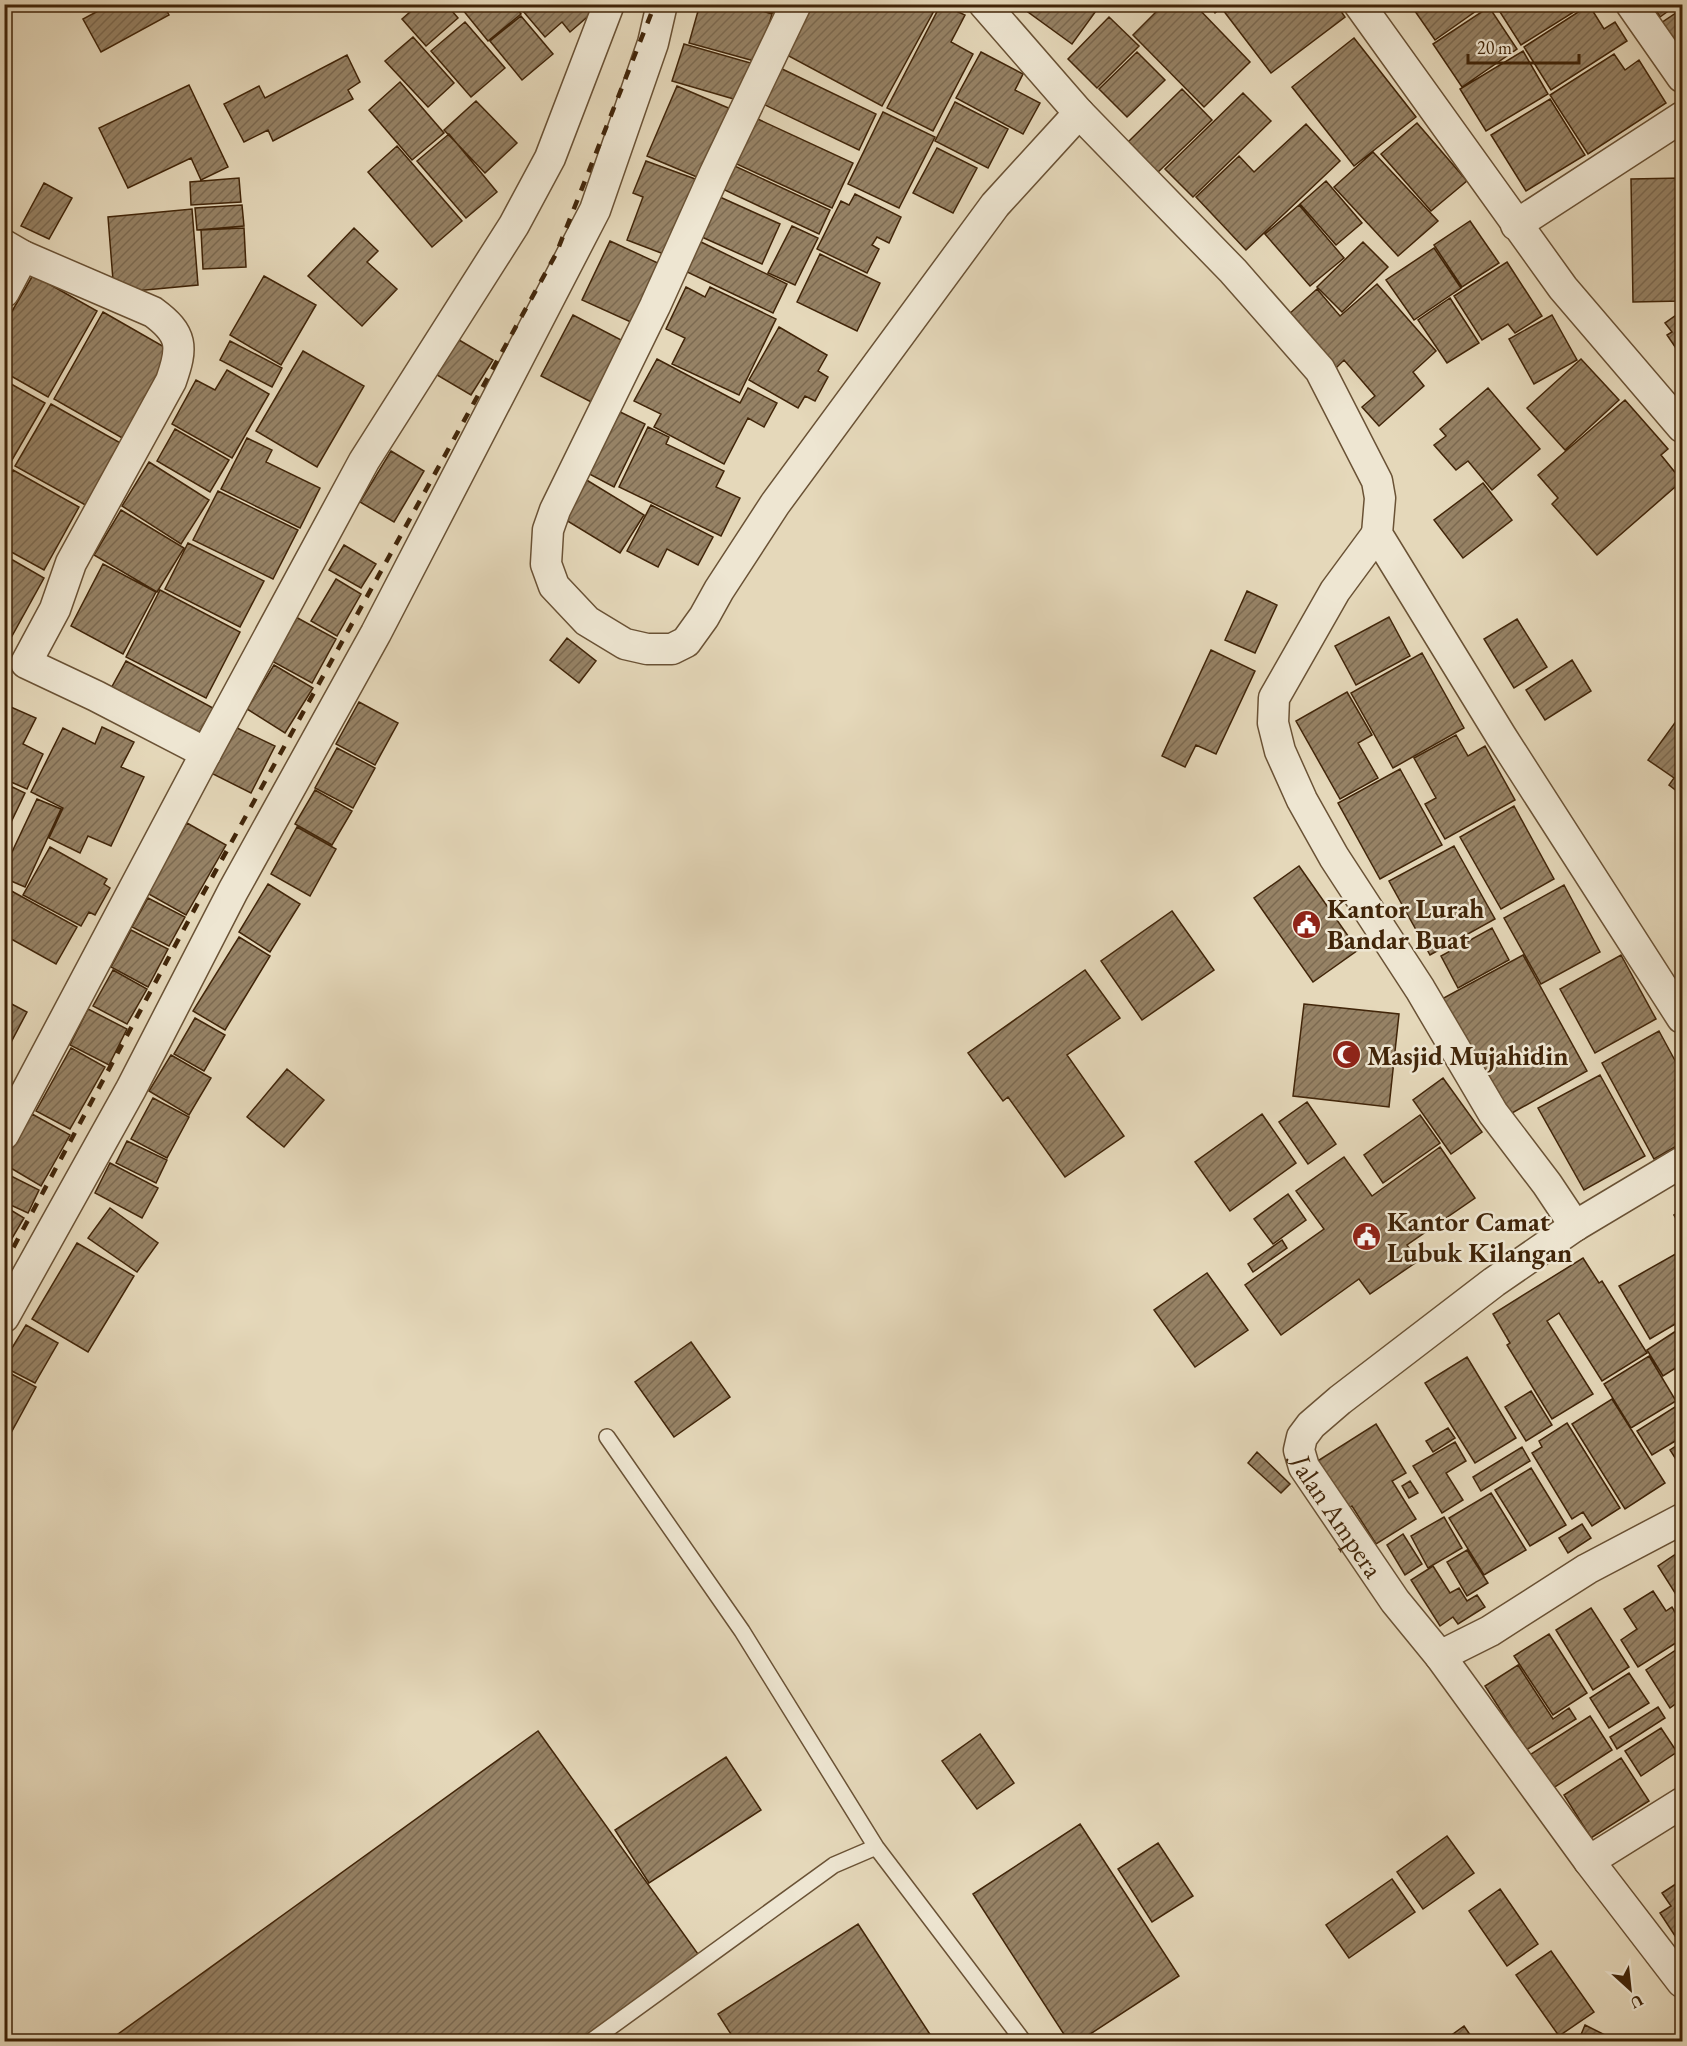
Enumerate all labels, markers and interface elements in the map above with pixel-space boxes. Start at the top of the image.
scale bar [1468,27,1579,65]
text: 20 m [1477,36,1512,59]
place label: Kantor Lurah Bandar Buat [1327,891,1484,957]
public building icon: Kantor Lurah Bandar Buat [1290,908,1322,940]
place label: Masjid Mujahidin [1367,1038,1568,1073]
mosque icon: Masjid Mujahidin [1330,1039,1362,1071]
place label: Kantor Camat Lubuk Kilangan [1387,1204,1572,1270]
public building icon: Kantor Camat Lubuk Kilangan [1350,1221,1382,1253]
street label: Jalan Ampera [1284,1450,1392,1585]
north arrow [1600,1959,1660,2019]
text: U [1626,1990,1647,2014]

